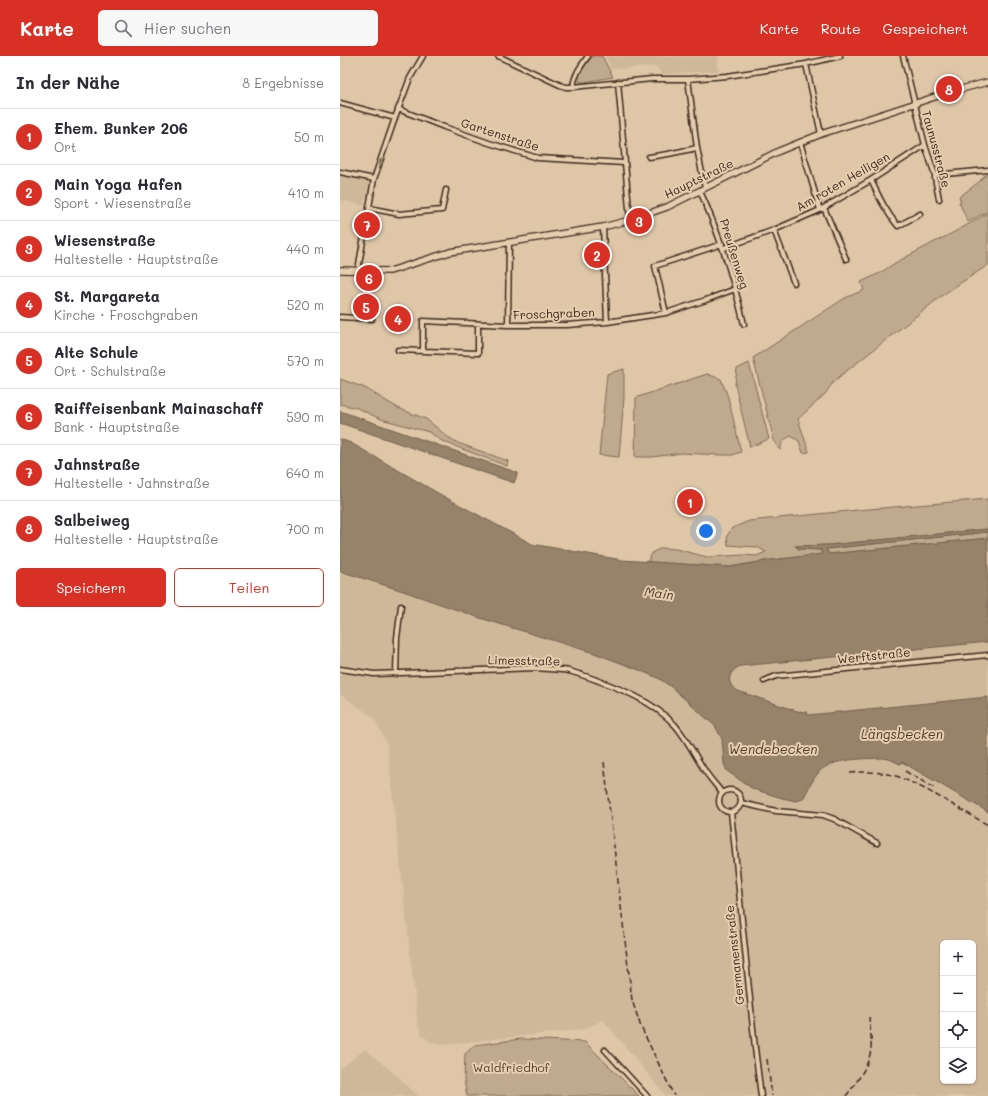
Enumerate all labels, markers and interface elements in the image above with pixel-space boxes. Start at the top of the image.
search box [98,10,378,46]
text: Karte [20,16,74,41]
icon: search [112,17,134,39]
text: Hier suchen [144,18,231,38]
text: Karte [760,19,799,38]
text: Route [821,19,861,38]
text: Gespeichert [883,19,968,38]
text: In der Nähe [16,71,120,93]
text: 8 Ergebnisse [242,74,324,91]
pin: 8 [936,74,962,104]
street label: Taunusstraße [919,108,955,189]
street label: Gartenstraße [459,114,541,154]
text: Ehem. Bunker 206 [54,118,188,138]
text: 1 [26,128,32,145]
text: 50 m [294,128,324,145]
text: Ort [54,138,77,155]
street label: Am roten Heiligen [793,148,892,214]
street label: Hauptstraße [661,154,736,202]
one-way arrow [377,157,383,169]
text: Main Yoga Hafen [54,174,182,194]
text: 2 [25,184,33,201]
text: 410 m [288,184,324,201]
text: Sport · Wiesenstraße [54,194,191,211]
pin: 3 [626,206,652,236]
pin: 7 [354,210,380,240]
street label: Preußenweg [717,217,753,291]
text: Wiesenstraße [54,230,156,250]
text: 3 [25,240,33,257]
text: 440 m [286,240,324,257]
pin: 2 [584,240,610,270]
text: Haltestelle · Hauptstraße [54,250,218,267]
pin: 6 [356,263,382,293]
text: St. Margareta [54,286,160,306]
pin: 5 [353,292,379,322]
text: 4 [25,296,33,313]
text: 520 m [287,296,324,313]
pin: 4 [385,304,411,334]
street label: Froschgraben [513,304,595,322]
text: Kirche · Froschgraben [54,306,198,323]
text: Alte Schule [54,342,138,362]
text: 5 [25,352,33,369]
text: 570 m [287,352,324,369]
text: Ort · Schulstraße [54,362,166,379]
text: Raiffeisenbank Mainaschaff [54,398,263,418]
text: 6 [25,408,33,425]
text: 590 m [286,408,324,425]
text: Bank · Hauptstraße [54,418,179,435]
text: Jahnstraße [54,454,140,474]
text: 7 [25,464,33,481]
text: 640 m [286,464,324,481]
text: Haltestelle · Jahnstraße [54,474,210,491]
pin: 1 [677,487,703,517]
text: Salbeiweg [54,510,130,530]
text: 8 [25,520,33,537]
text: 700 m [286,520,324,537]
your location [696,521,716,541]
text: Haltestelle · Hauptstraße [54,530,218,547]
button: Speichern [16,568,166,607]
button: Teilen [174,568,324,607]
water label: Main [643,582,675,603]
street label: Werftstraße [836,643,911,667]
street label: Limesstraße [488,651,560,669]
water label: Längsbecken [861,725,943,742]
water label: Wendebecken [728,740,818,757]
street label: Germanenstraße [721,905,747,1006]
map controls [940,940,976,1084]
button: + [940,940,976,976]
button: − [940,976,976,1012]
button: locate [940,1012,976,1048]
button: layers [940,1048,976,1084]
park label: Waldfriedhof [473,1059,550,1075]

